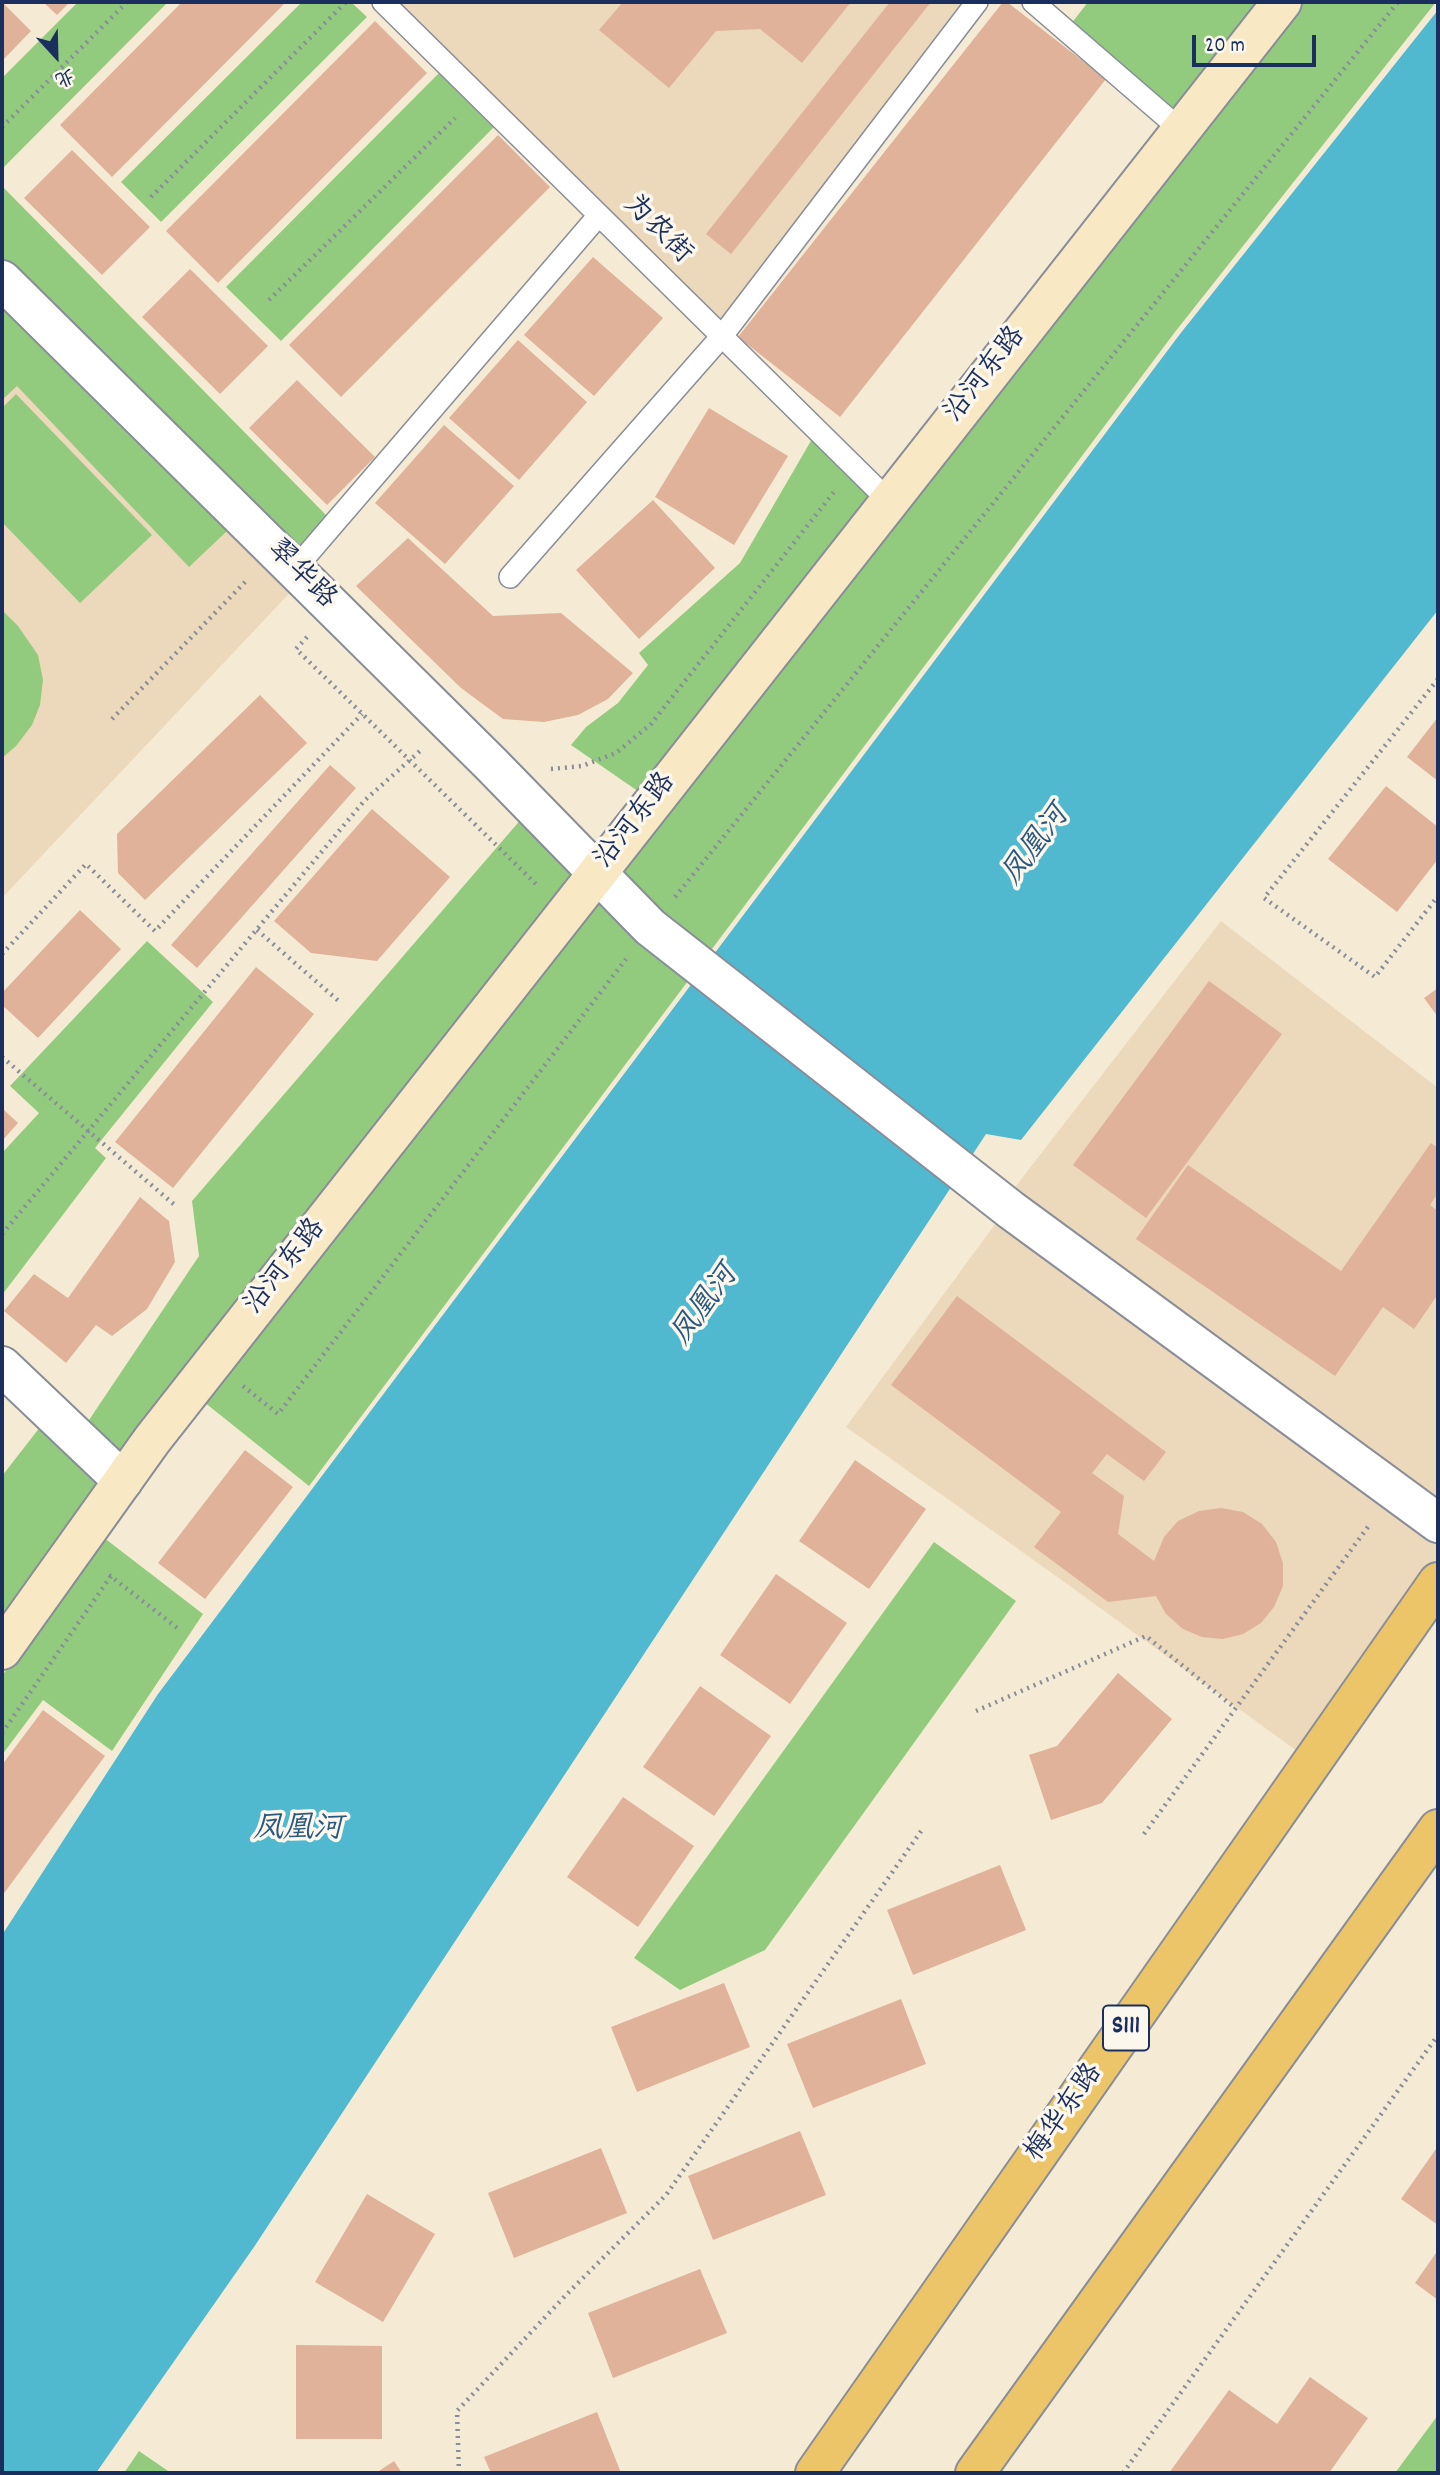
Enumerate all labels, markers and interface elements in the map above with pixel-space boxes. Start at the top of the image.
north arrow [21,21,91,91]
scale bar [1195,21,1319,65]
text: 20 m [1205,32,1245,62]
text: 北 [50,60,78,92]
street label: 为农街 [614,189,698,273]
street label: 沿河东路 [939,322,1035,430]
street label: 翠华路 [258,534,342,618]
street label: 沿河东路 [589,768,685,876]
water label: 凤凰河 [997,800,1079,894]
street label: 沿河东路 [239,1214,335,1322]
water label: 凤凰河 [666,1260,748,1354]
water label: 凤凰河 [253,1814,343,1850]
road number: S111 [1103,2006,1149,2050]
street label: 梅华东路 [1020,2058,1112,2170]

